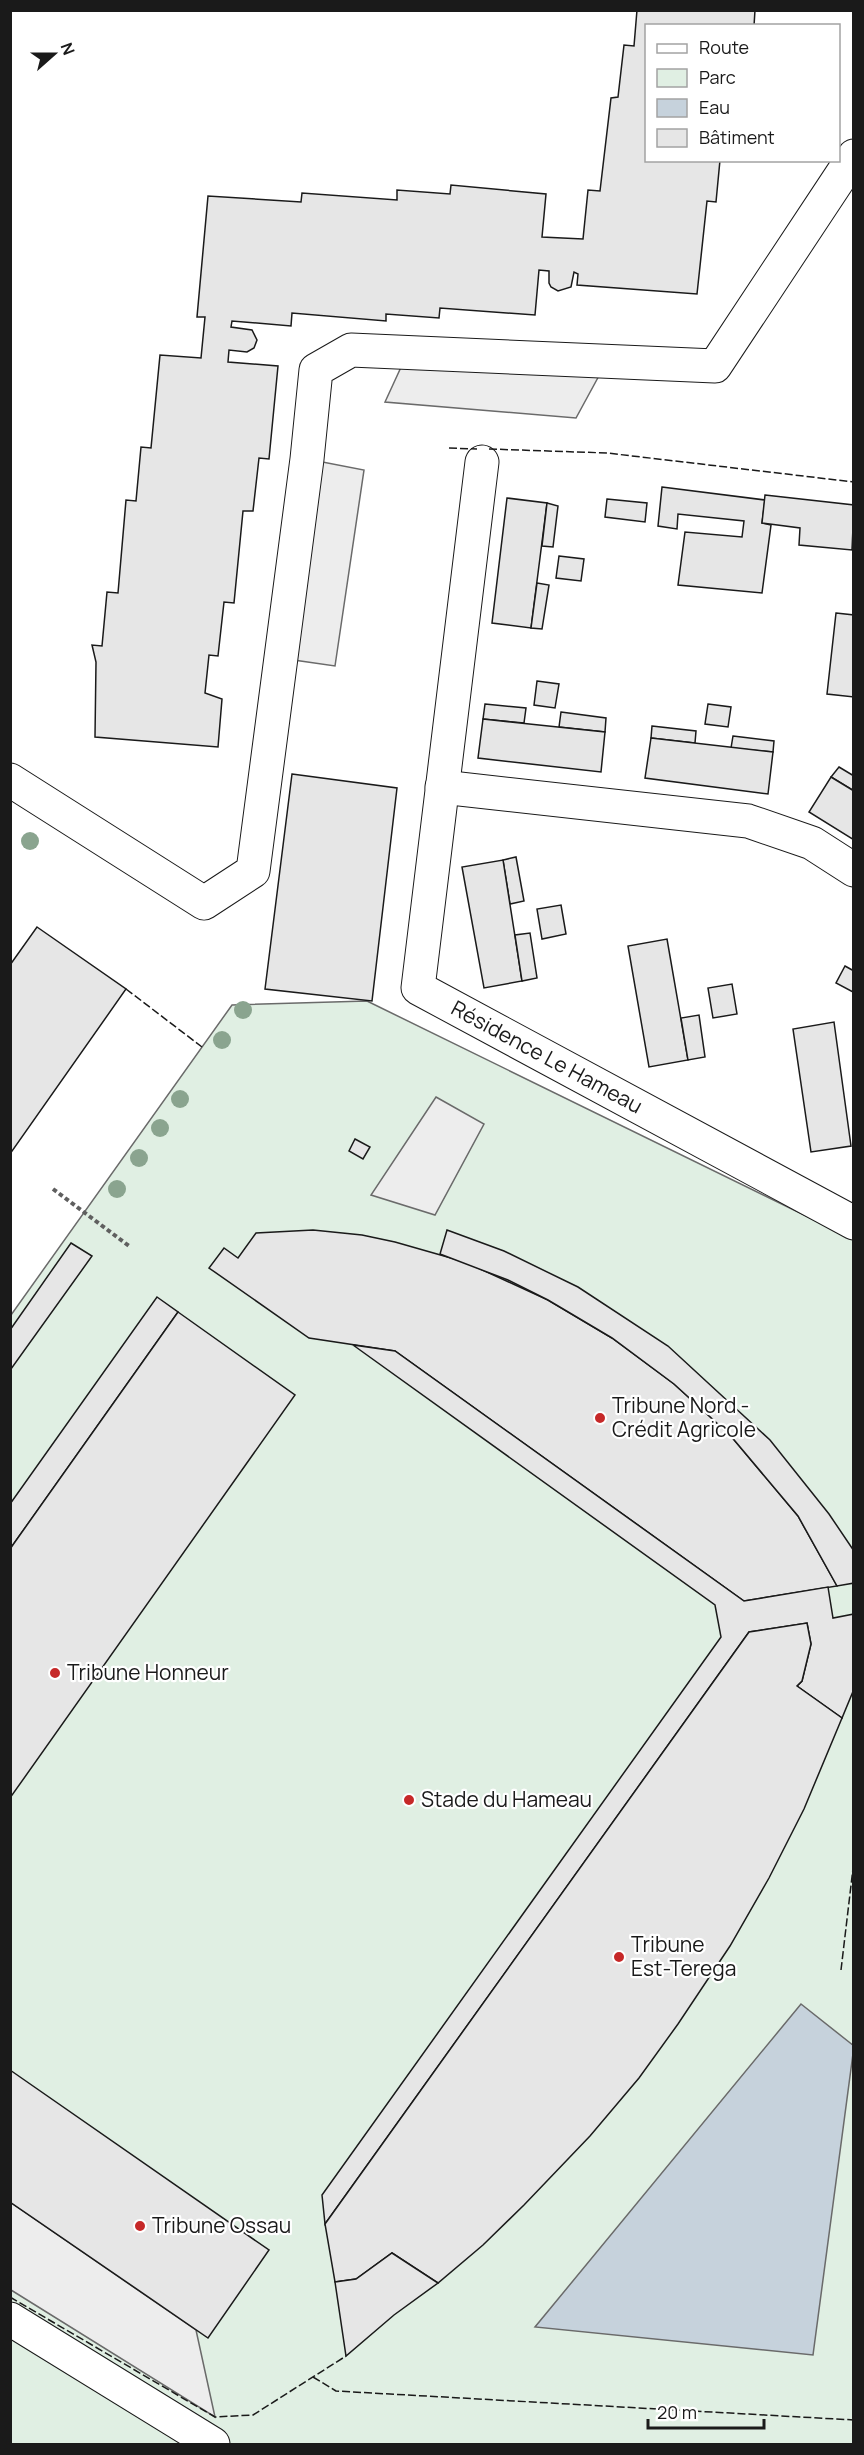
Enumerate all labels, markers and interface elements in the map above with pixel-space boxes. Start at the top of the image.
north arrow [24,24,84,84]
legend [645,24,840,162]
text: Route [699,35,749,59]
text: N [56,39,80,58]
text: Parc [699,65,736,89]
text: Eau [699,95,730,119]
text: Bâtiment [699,125,775,149]
street label: Résidence Le Hameau [447,994,648,1119]
place label: Tribune Nord - Crédit Agricole [612,1391,756,1443]
marker: Tribune Nord - Crédit Agricole [593,1411,607,1425]
place label: Tribune Honneur [67,1658,229,1686]
marker: Tribune Honneur [48,1666,62,1680]
place label: Stade du Hameau [421,1785,592,1813]
marker: Stade du Hameau [402,1793,416,1807]
place label: Tribune Est-Terega [631,1930,736,1982]
marker: Tribune Est-Terega [612,1950,626,1964]
place label: Tribune Ossau [152,2211,291,2239]
marker: Tribune Ossau [133,2219,147,2233]
scale bar [648,2392,764,2430]
text: 20 m [657,2400,697,2424]

